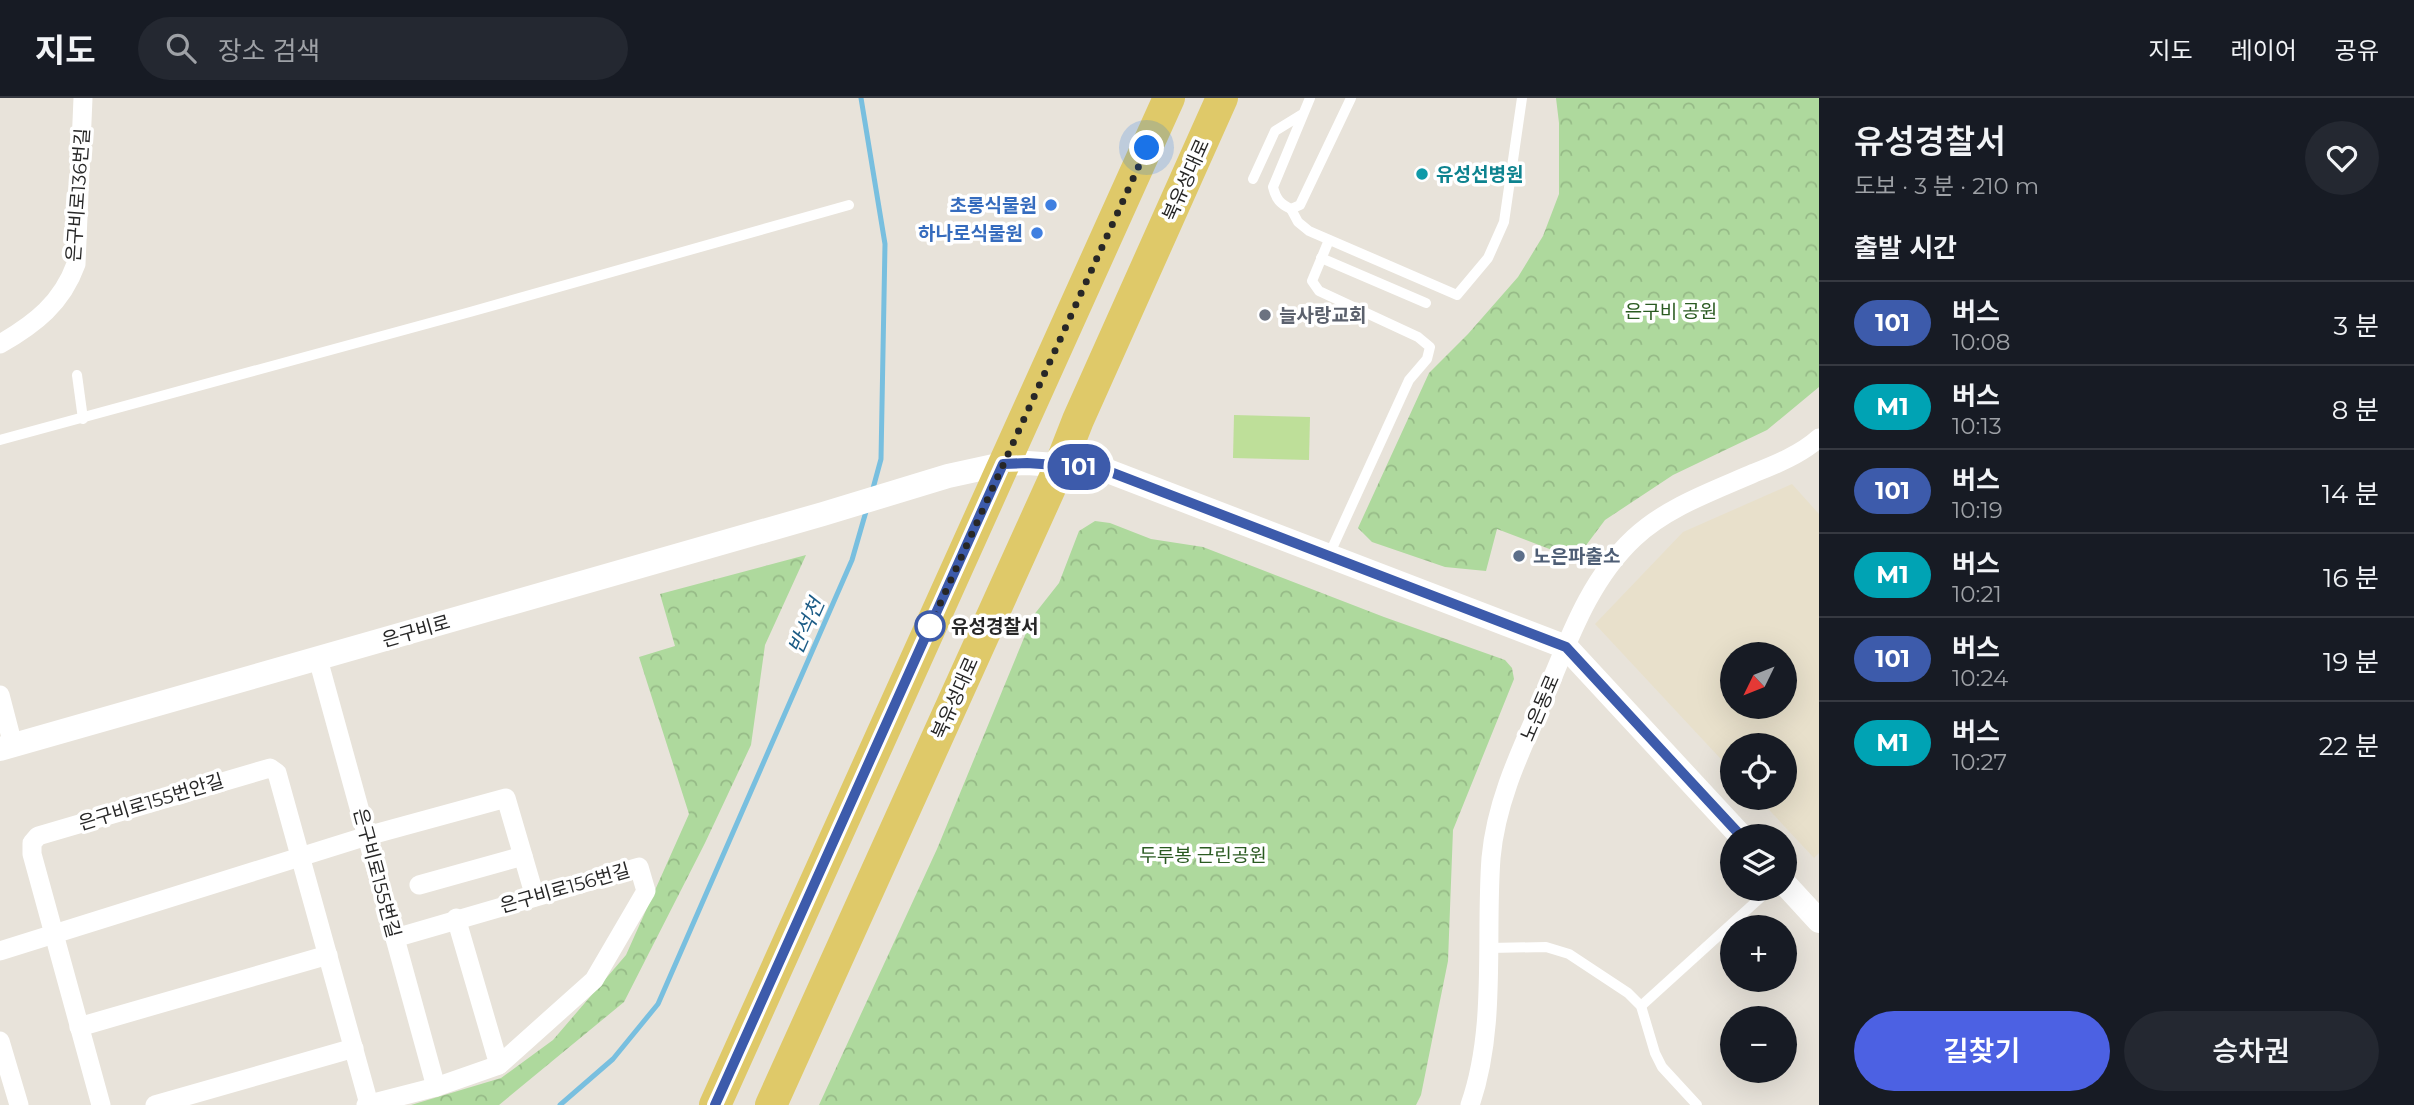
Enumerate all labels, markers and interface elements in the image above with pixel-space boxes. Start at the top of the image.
search box [138,17,628,80]
icon: search [162,29,200,67]
text: 지도 [35,30,96,70]
text: 장소 검색 [218,35,320,67]
text: 지도 [2148,36,2193,65]
text: 레이어 [2231,36,2297,65]
text: 공유 [2335,36,2379,65]
text: 유성경찰서 [1854,121,2006,161]
button: heart [2305,121,2379,195]
street label: 은구비로136번길 [62,127,94,263]
your location [1129,130,1164,165]
street label: 북유성대로 [1158,135,1214,225]
place label: 유성선병원 [1436,163,1523,186]
marker: 유성선병원 [1414,166,1430,182]
text: 도보 · 3 분 · 210 m [1854,172,2039,200]
place label: 초롱식물원 [950,194,1037,217]
marker: 초롱식물원 [1043,197,1059,213]
place label: 하나로식물원 [918,222,1023,245]
marker: 하나로식물원 [1029,225,1045,241]
text: 출발 시간 [1854,232,1957,264]
text: 버스 [1952,296,2000,328]
park label: 은구비 공원 [1625,300,1717,323]
place label: 늘사랑교회 [1279,304,1366,327]
marker: 늘사랑교회 [1257,307,1273,323]
text: 101 [1875,308,1910,337]
text: 3 분 [2334,310,2379,342]
text: 10:08 [1952,328,2010,356]
text: 버스 [1952,380,2000,412]
text: M1 [1876,392,1909,421]
text: 8 분 [2332,394,2379,426]
text: 10:13 [1952,412,2002,440]
line badge: 101 [1039,444,1119,490]
text: 101 [1061,452,1097,481]
text: 버스 [1952,464,2000,496]
text: 101 [1875,476,1910,505]
text: 14 분 [2322,478,2379,510]
text: 10:19 [1952,496,2003,524]
place label: 노은파출소 [1533,545,1620,568]
marker: 노은파출소 [1511,548,1527,564]
text: 버스 [1952,548,2000,580]
text: M1 [1876,560,1909,589]
text: 16 분 [2323,562,2379,594]
text: 10:21 [1952,580,2002,608]
water label: 반석천 [783,592,830,658]
street label: 은구비로 [379,610,453,652]
marker: 유성경찰서 [915,611,945,641]
place label: 유성경찰서 [951,615,1038,638]
text: 버스 [1952,632,2000,664]
north arrow [1720,642,1797,719]
map controls [1720,642,1797,1083]
text: 101 [1875,644,1910,673]
text: 19 분 [2323,646,2379,678]
street label: 북유성대로 [927,653,983,743]
text: 10:24 [1952,664,2008,692]
street label: 노은동로 [1516,671,1564,745]
text: 버스 [1952,716,2000,748]
text: M1 [1876,728,1909,757]
text: 22 분 [2319,730,2379,762]
button: locate [1720,733,1797,810]
text: 10:27 [1952,748,2007,776]
street label: 은구비로155번안길 [76,769,226,835]
street label: 은구비로155번길 [349,806,405,940]
button: layers [1720,824,1797,901]
park label: 두루봉 근린공원 [1139,844,1267,867]
street label: 은구비로156번길 [497,858,633,918]
button: + [1720,915,1797,992]
button: − [1720,1006,1797,1083]
button: 길찾기 [1854,1011,2110,1091]
button: 승차권 [2124,1011,2379,1091]

